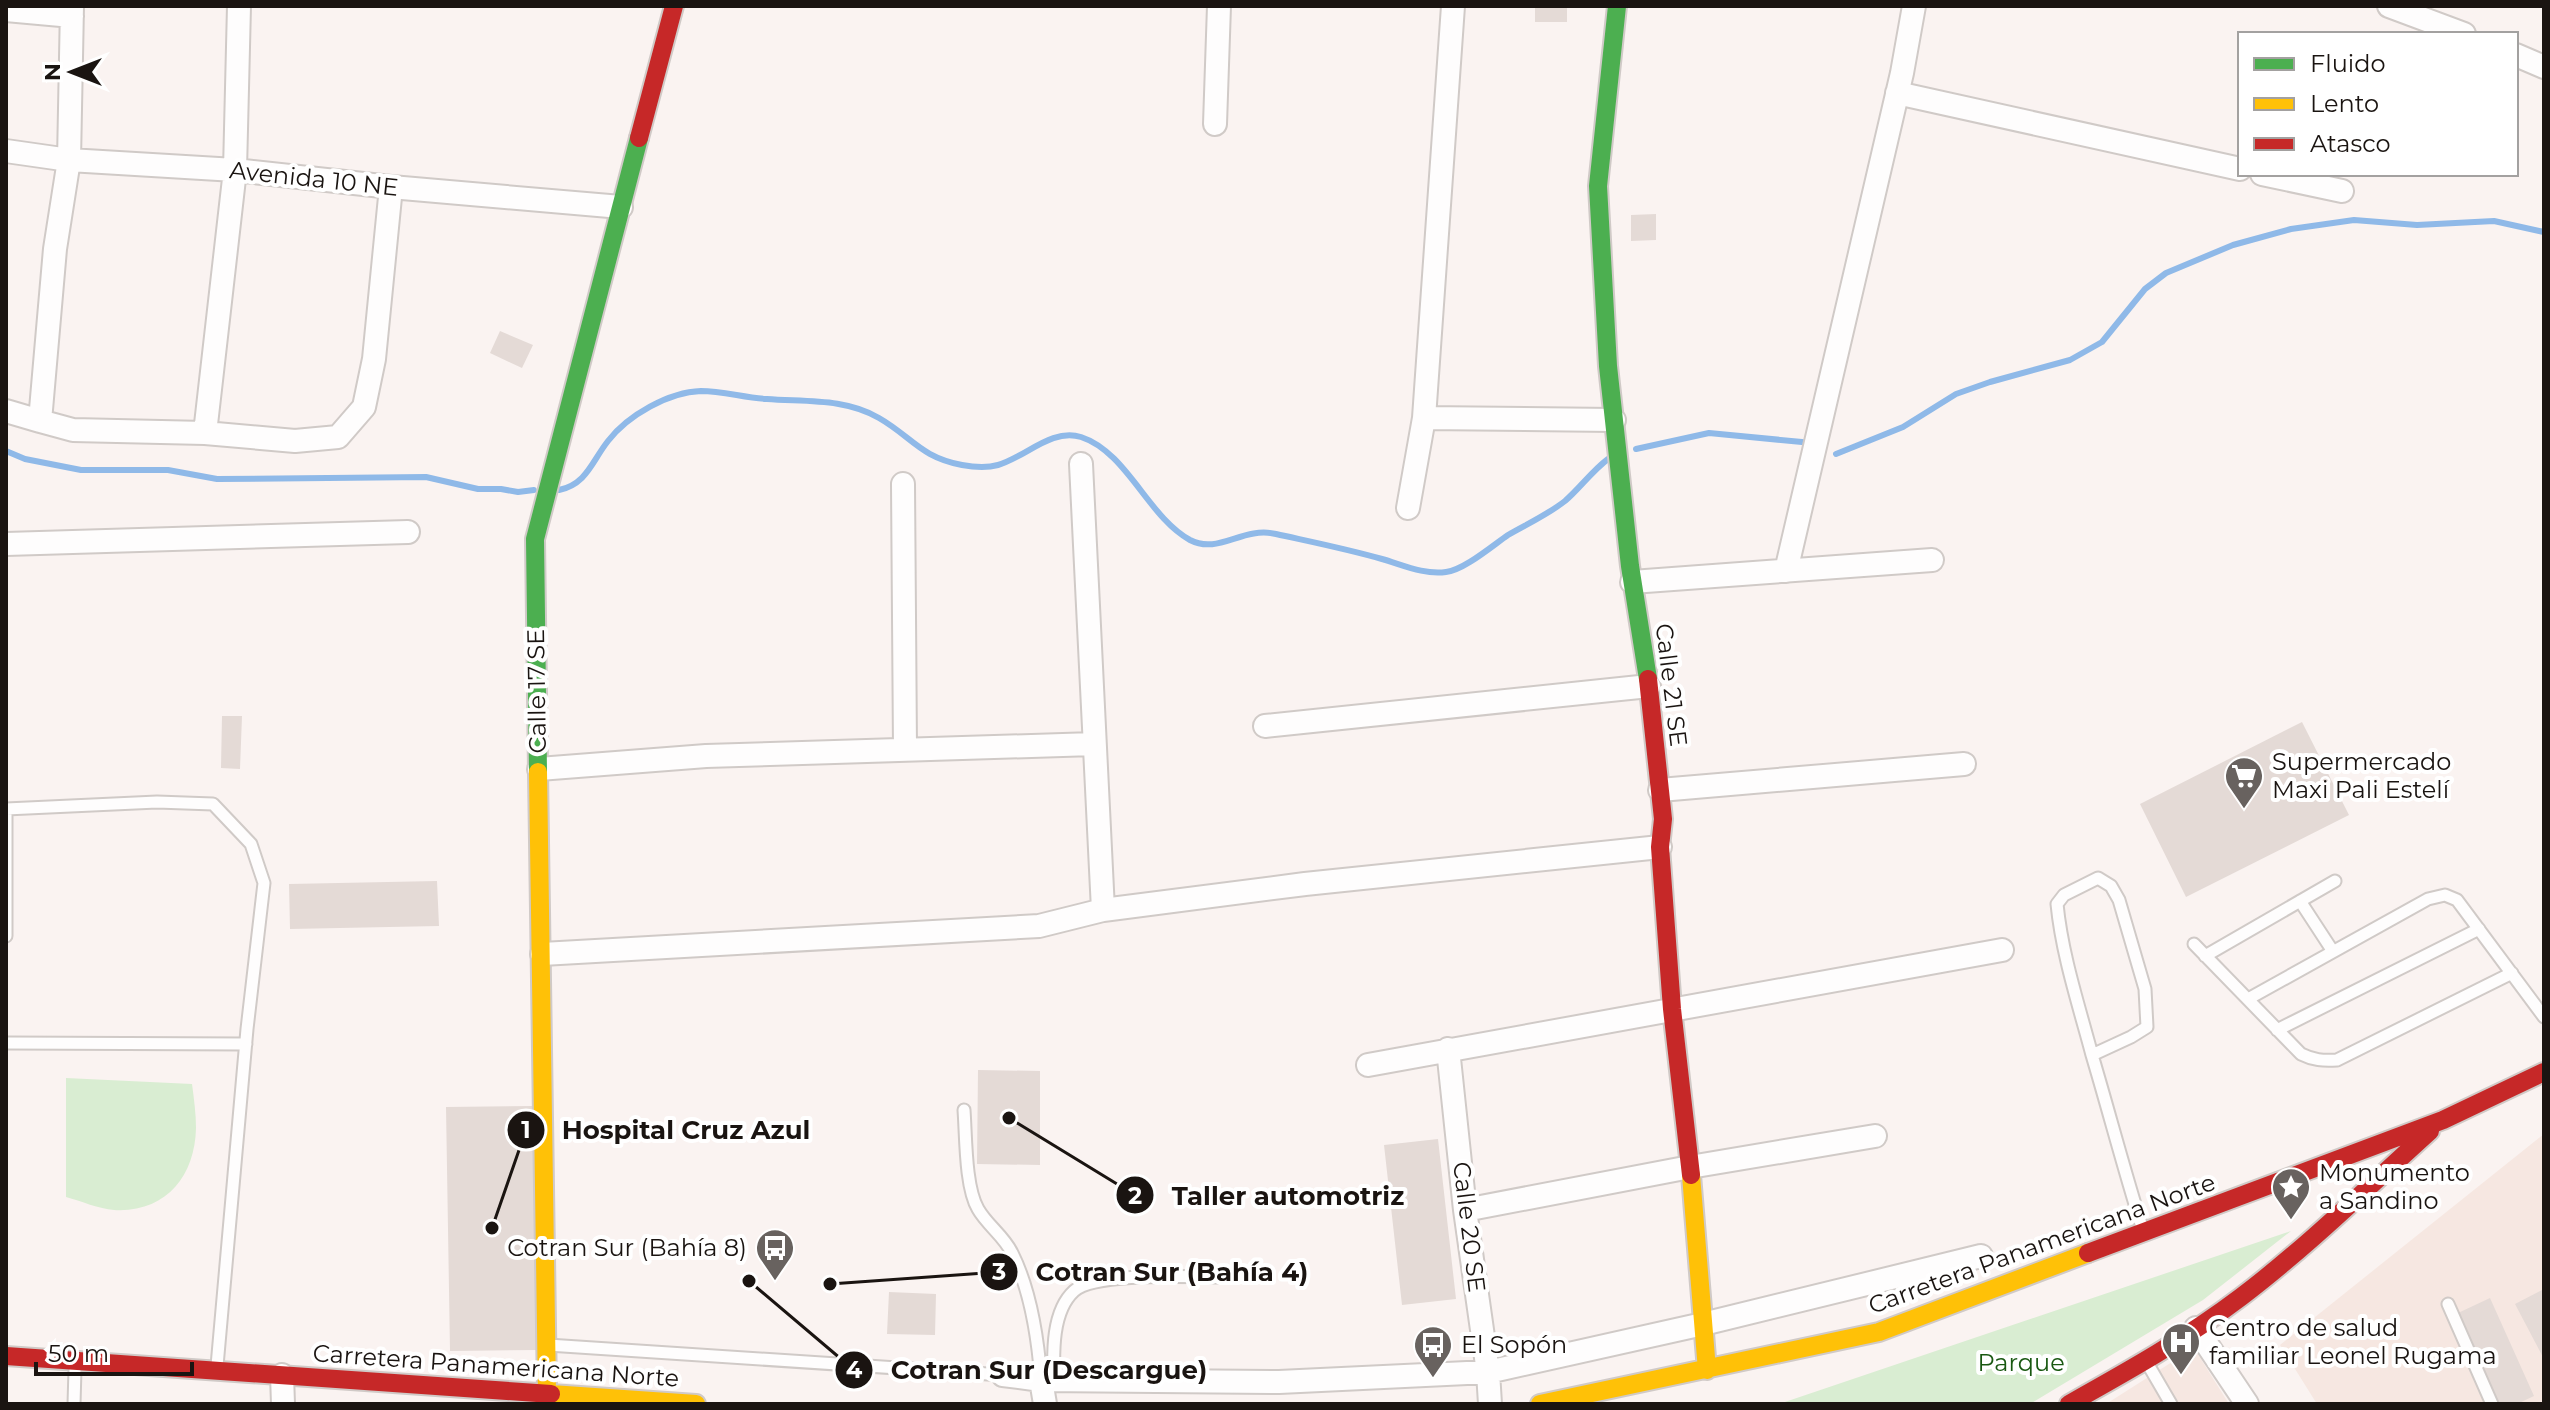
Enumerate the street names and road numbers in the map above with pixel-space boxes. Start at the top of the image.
street label: Avenida 10 NE [228,155,400,202]
street label: Calle 21 SE [1650,622,1693,748]
street label: Calle 17 SE [521,628,552,754]
street label: Calle 20 SE [1447,1160,1492,1294]
street label: Carretera Panamericana Norte [1864,1167,2219,1320]
street label: Carretera Panamericana Norte [312,1338,680,1393]

